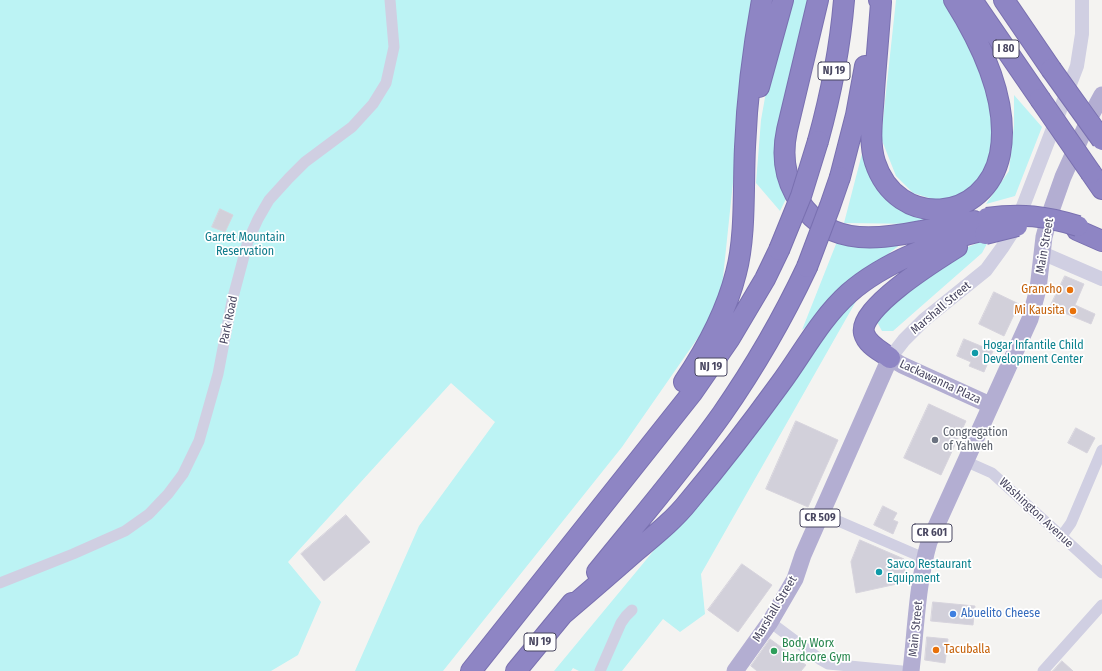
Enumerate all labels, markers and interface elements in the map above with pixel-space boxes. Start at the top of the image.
road number: I 80 [993,40,1019,58]
road number: NJ 19 [818,62,850,80]
street label: Main Street [1033,217,1057,275]
park label: Garret Mountain Reservation [205,231,285,259]
street label: Marshall Street [908,279,974,337]
place label: Grancho [1021,283,1062,297]
marker: Grancho [1065,285,1075,295]
street label: Park Road [217,295,241,345]
place label: Mi Kausita [1014,304,1065,318]
marker: Mi Kausita [1068,306,1078,316]
place label: Hogar Infantile Child Development Center [983,339,1084,367]
marker: Hogar Infantile Child Development Center [970,348,980,358]
street label: Lackawanna Plaza [897,357,983,407]
road number: NJ 19 [695,358,727,376]
place label: Congregation of Yahweh [943,426,1008,454]
marker: Congregation of Yahweh [930,435,940,445]
street label: Washington Avenue [996,475,1076,551]
road number: CR 509 [800,509,840,527]
road number: CR 601 [912,524,952,542]
place label: Savco Restaurant Equipment [887,558,971,586]
marker: Savco Restaurant Equipment [874,567,884,577]
street label: Marshall Street [750,573,800,645]
street label: Main Street [906,600,926,658]
place label: Abuelito Cheese [961,607,1040,621]
marker: Abuelito Cheese [948,609,958,619]
road number: NJ 19 [524,633,556,651]
place label: Body Worx Hardcore Gym [782,637,851,665]
place label: Tacuballa [944,643,990,657]
marker: Tacuballa [931,645,941,655]
marker: Body Worx Hardcore Gym [769,646,779,656]

